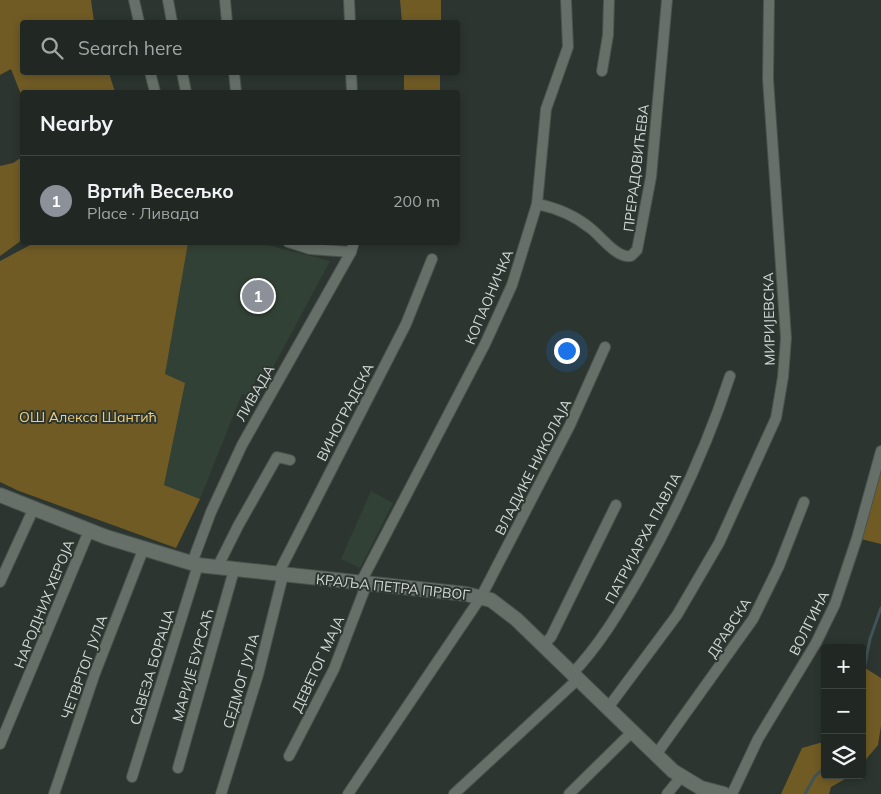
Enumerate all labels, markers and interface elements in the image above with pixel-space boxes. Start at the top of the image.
search box [20,20,460,75]
icon: search [38,34,66,62]
text: Search here [78,36,182,60]
street label: ПРЕРАДОВИЋЕВА [619,102,653,233]
text: Nearby [40,110,113,136]
text: Вртић Весељко [87,179,234,203]
text: 1 [51,191,61,211]
text: 200 m [393,191,440,211]
text: Place · Ливада [87,203,199,223]
street label: КОПАОНИЧКА [461,246,517,347]
street label: МИРИЈЕВСКА [759,272,779,366]
pin: 1 [242,277,274,315]
your location [554,338,580,364]
street label: ВИНОГРАДСКА [313,359,378,464]
street label: ЛИВАДА [232,361,279,424]
street label: ВЛАДИКЕ НИКОЛАЈА [491,395,575,538]
park label: ОШ Алекса Шантић [19,408,157,426]
street label: ПАТРИЈАРХА ПАВЛА [601,469,685,607]
street label: НАРОДНИХ ХЕРОЈА [10,536,78,671]
street label: КРАЉА ПЕТРА ПРВОГ [315,570,471,604]
street label: ВОЛГИНА [785,587,833,658]
street label: ДРАВСКА [703,594,755,661]
street label: САВЕЗА БОРАЦА [126,606,178,727]
street label: МАРИЈЕ БУРСАЋ [168,606,218,724]
street label: ЧЕТВРТОГ ЈУЛА [57,612,111,722]
street label: ДЕВЕТОГ МАЈА [288,612,349,715]
street label: СЕДМОГ ЈУЛА [219,631,263,731]
map controls [821,644,866,779]
button: + [821,644,866,689]
button: − [821,689,866,734]
button: layers [821,734,866,779]

